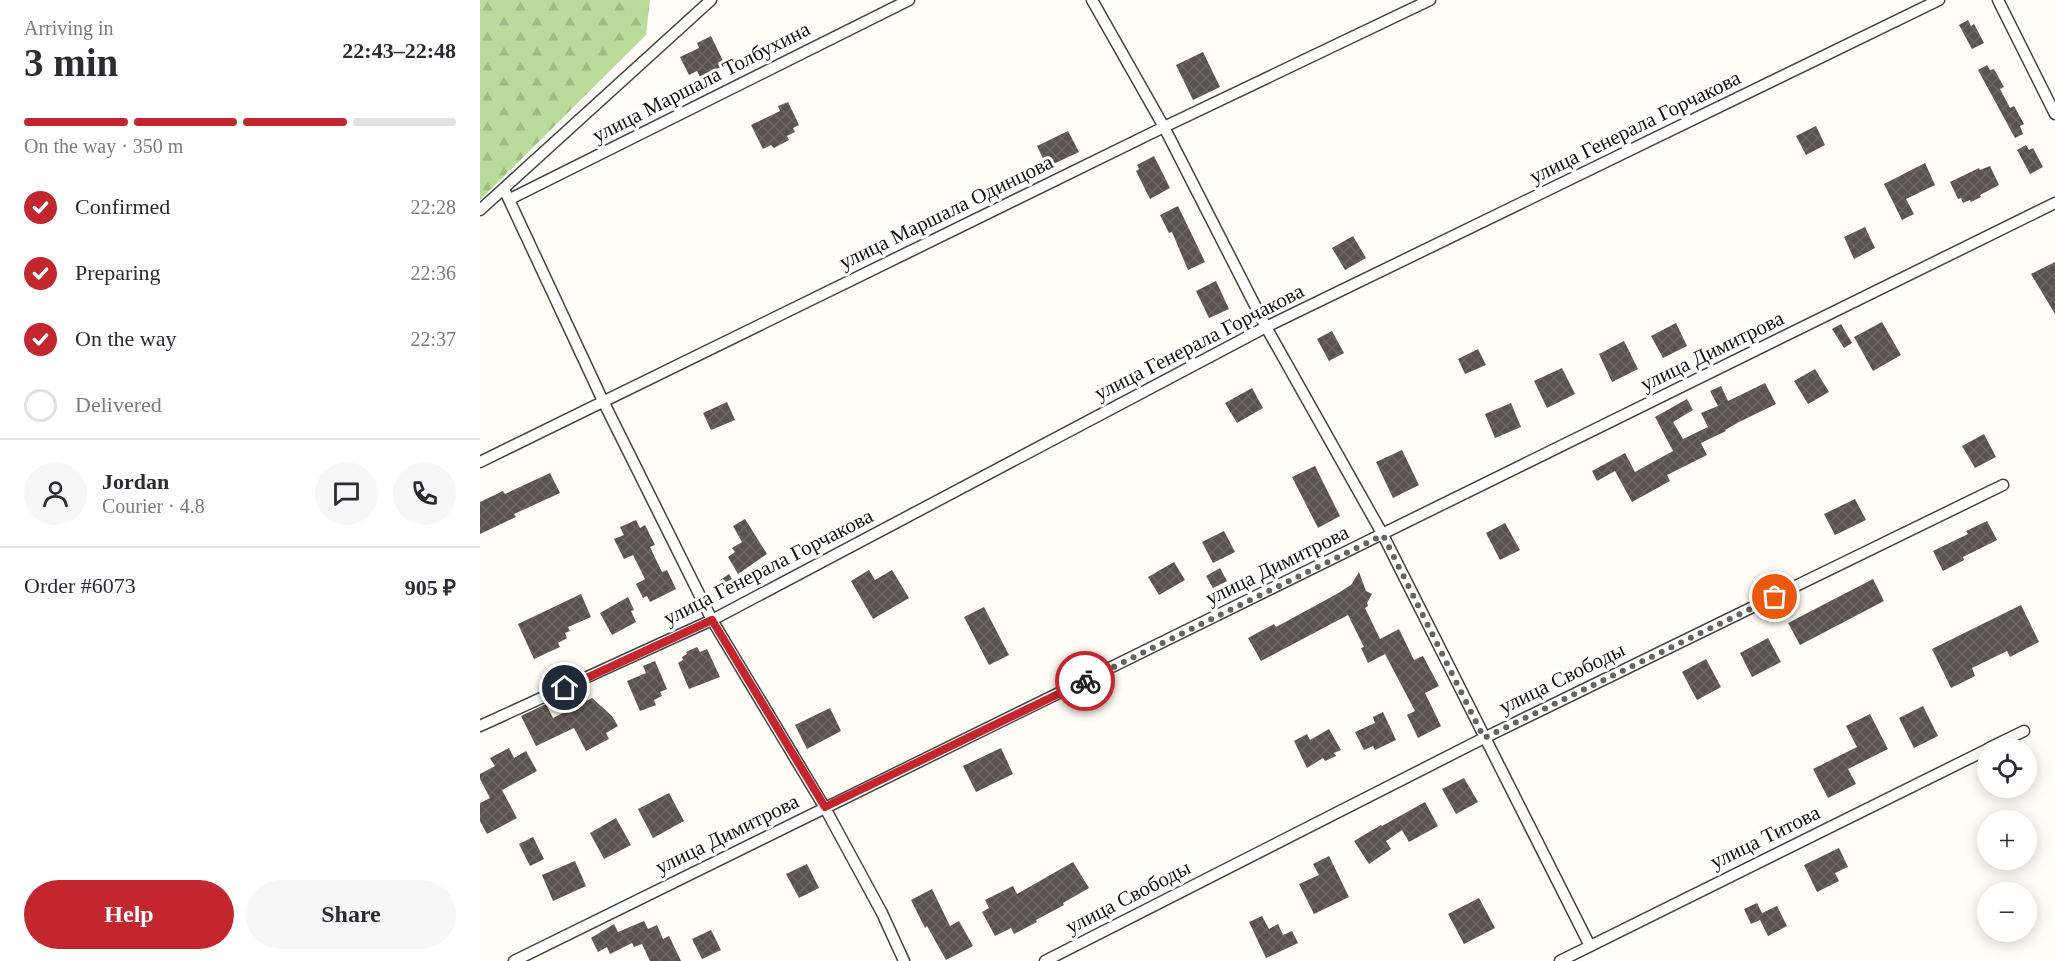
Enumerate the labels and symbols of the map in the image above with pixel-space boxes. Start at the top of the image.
street label: улица Маршала Толбухина [588,16,814,147]
street label: улица Генерала Горчакова [1526,65,1745,189]
street label: улица Маршала Одинцова [835,149,1058,274]
street label: улица Генерала Горчакова [1090,278,1308,405]
street label: улица Димитрова [1636,306,1788,396]
street label: улица Генерала Горчакова [659,503,877,630]
street label: улица Димитрова [1201,520,1353,610]
pin [1749,571,1800,622]
street label: улица Свободы [1495,637,1629,719]
courier [1055,651,1115,711]
pin [539,662,590,713]
street label: улица Димитрова [651,789,803,879]
street label: улица Титова [1706,800,1824,874]
street label: улица Свободы [1062,855,1194,939]

